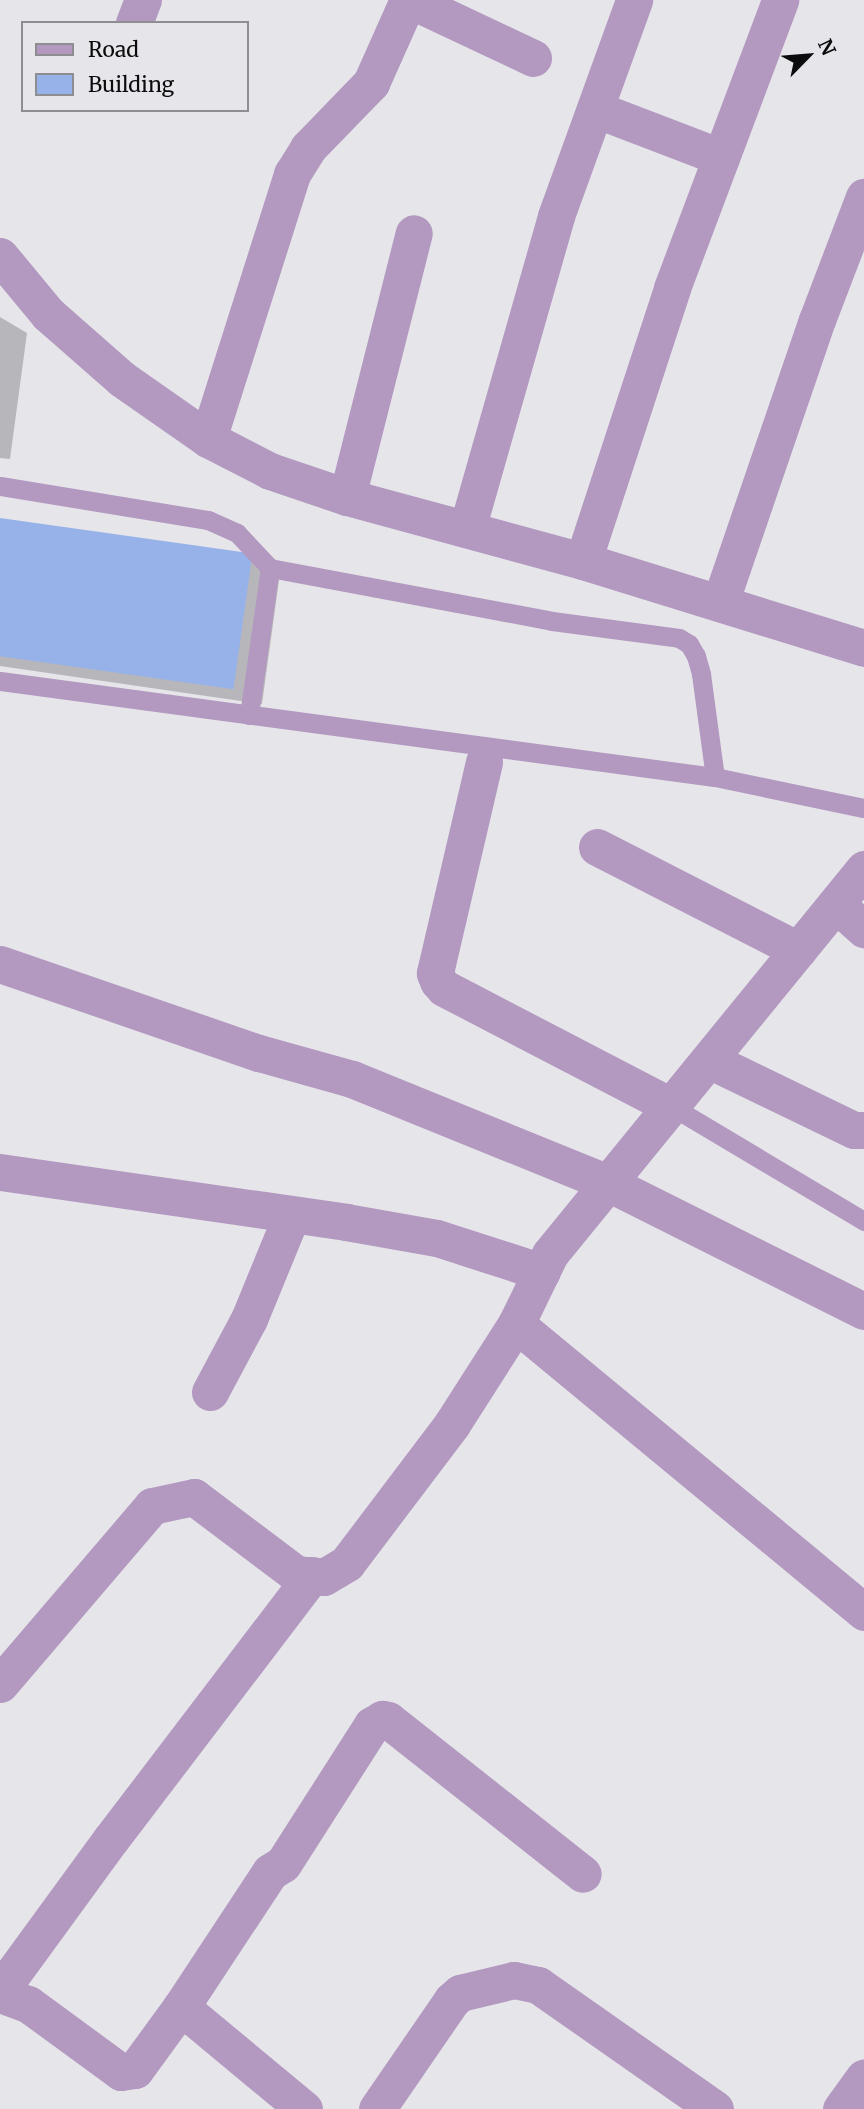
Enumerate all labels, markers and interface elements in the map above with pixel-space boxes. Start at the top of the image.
legend [21,21,248,112]
north arrow [773,21,843,91]
text: N [813,35,841,59]
text: Road [88,36,139,63]
text: Building [88,71,174,98]

